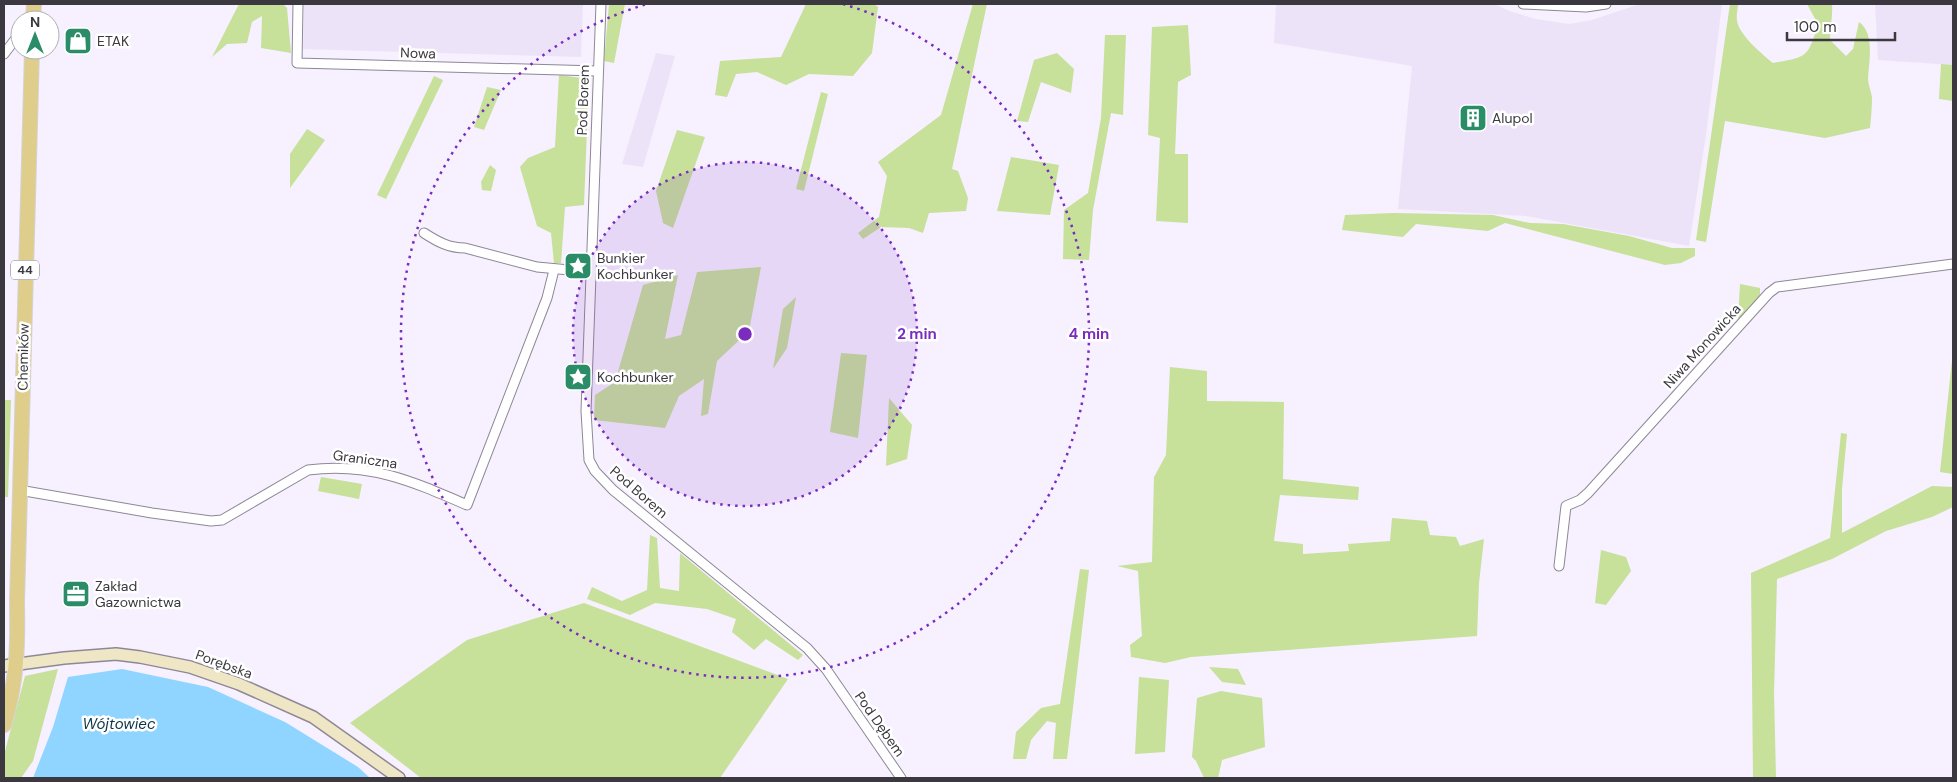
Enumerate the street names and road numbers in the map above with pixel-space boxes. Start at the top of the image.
street label: Nowa [400,43,436,63]
street label: Pod Borem [573,64,593,136]
road number: 44 [11,260,39,280]
street label: Niwa Monowicka [1659,300,1745,392]
street label: Chemików [13,323,33,391]
street label: Graniczna [332,446,398,472]
street label: Pod Borem [606,462,672,522]
street label: Porębska [193,645,255,683]
street label: Pod Dębem [851,688,909,760]

